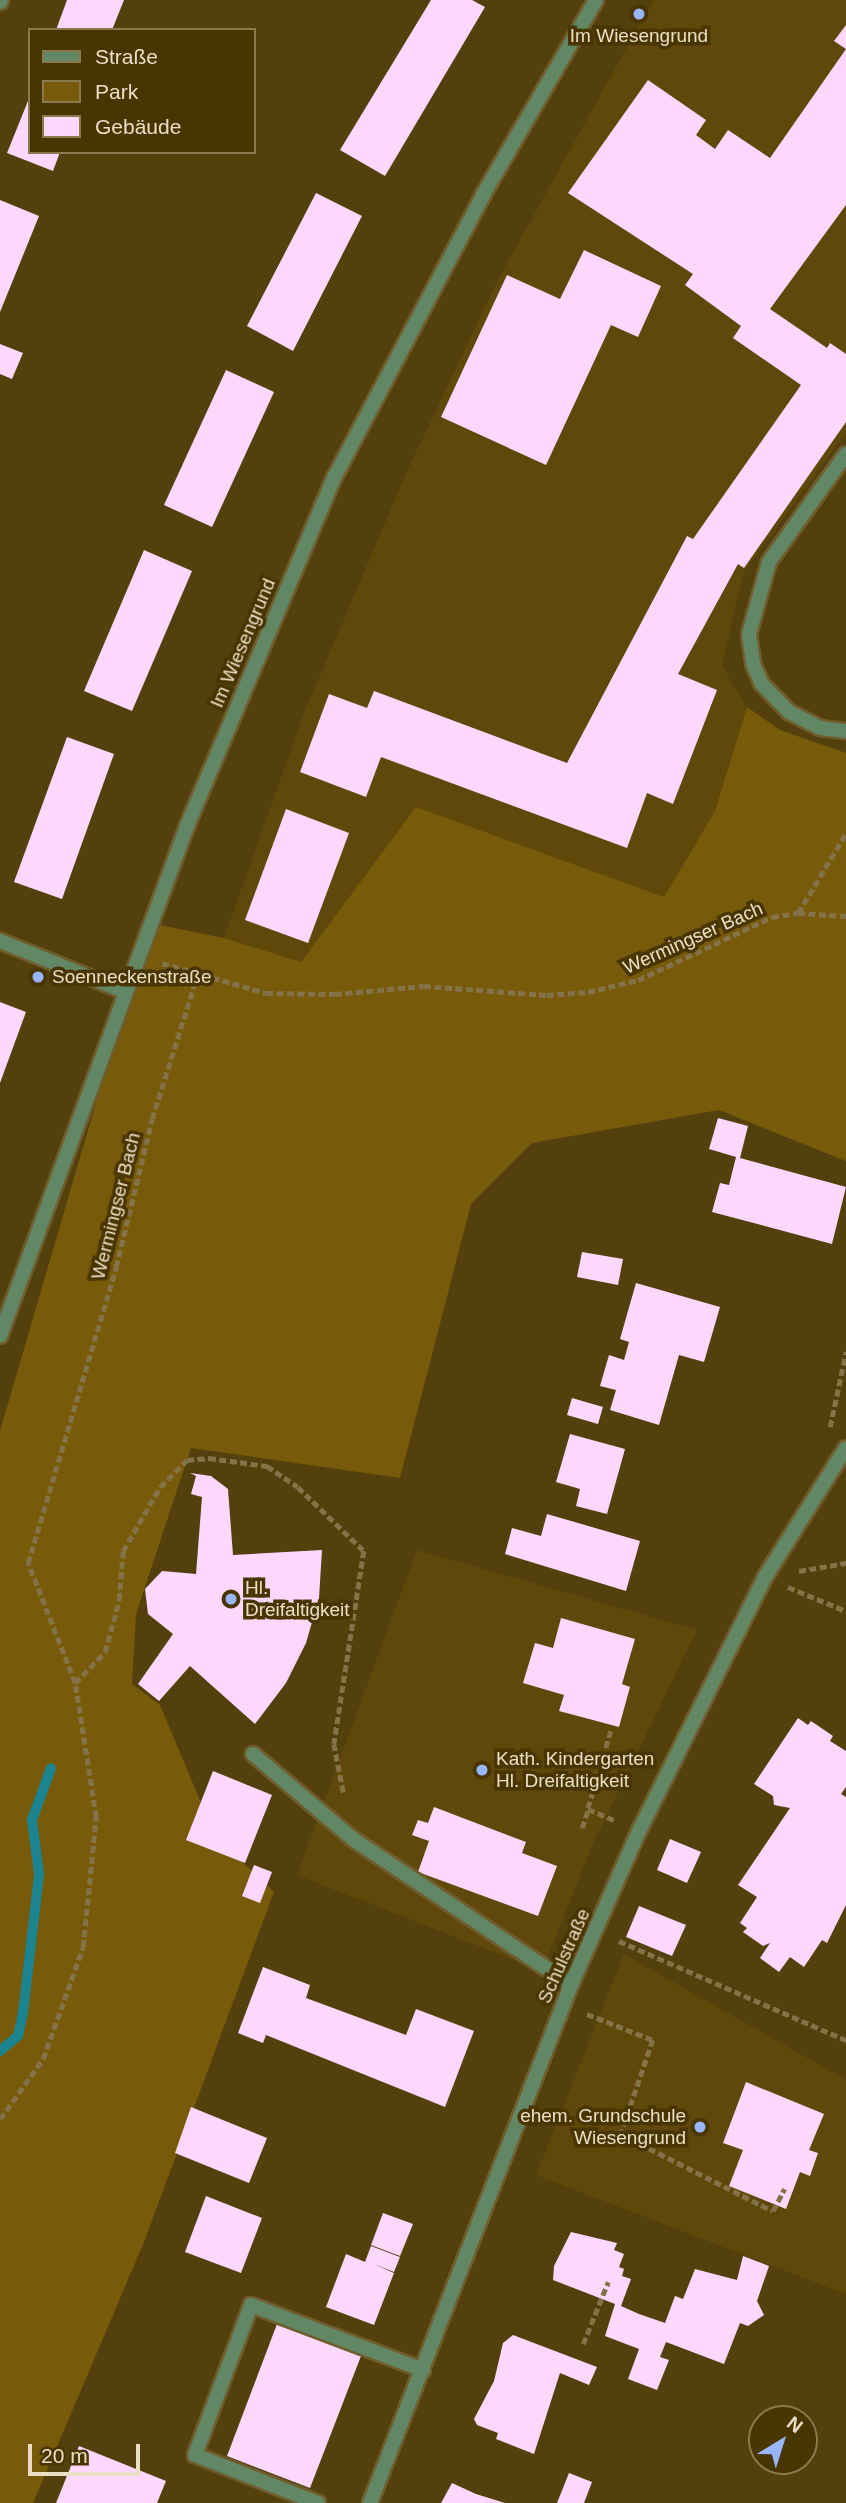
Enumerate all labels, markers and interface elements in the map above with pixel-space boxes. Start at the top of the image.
marker: Im Wiesengrund [631,6,647,22]
place label: Im Wiesengrund [570,25,708,47]
legend [28,28,256,154]
text: Straße [95,45,158,68]
text: Park [95,80,138,103]
text: Gebäude [95,115,181,138]
street label: Im Wiesengrund [205,575,281,711]
street label: Wermingser Bach [620,897,766,979]
place label: Soenneckenstraße [52,966,211,988]
marker: Soenneckenstraße [30,969,46,985]
street label: Wermingser Bach [87,1130,145,1282]
place label: Hl. Dreifaltigkeit [245,1577,350,1621]
marker: Hl. Dreifaltigkeit [223,1591,239,1607]
place label: Kath. Kindergarten Hl. Dreifaltigkeit [496,1748,654,1792]
marker: Kath. Kindergarten Hl. Dreifaltigkeit [474,1762,490,1778]
street label: Schulstraße [533,1905,595,2007]
place label: ehem. Grundschule Wiesengrund [520,2105,686,2149]
marker: ehem. Grundschule Wiesengrund [692,2119,708,2135]
north arrow [748,2405,818,2475]
text: N [783,2412,807,2437]
scale bar [32,2430,144,2474]
text: 20 m [41,2444,88,2467]

